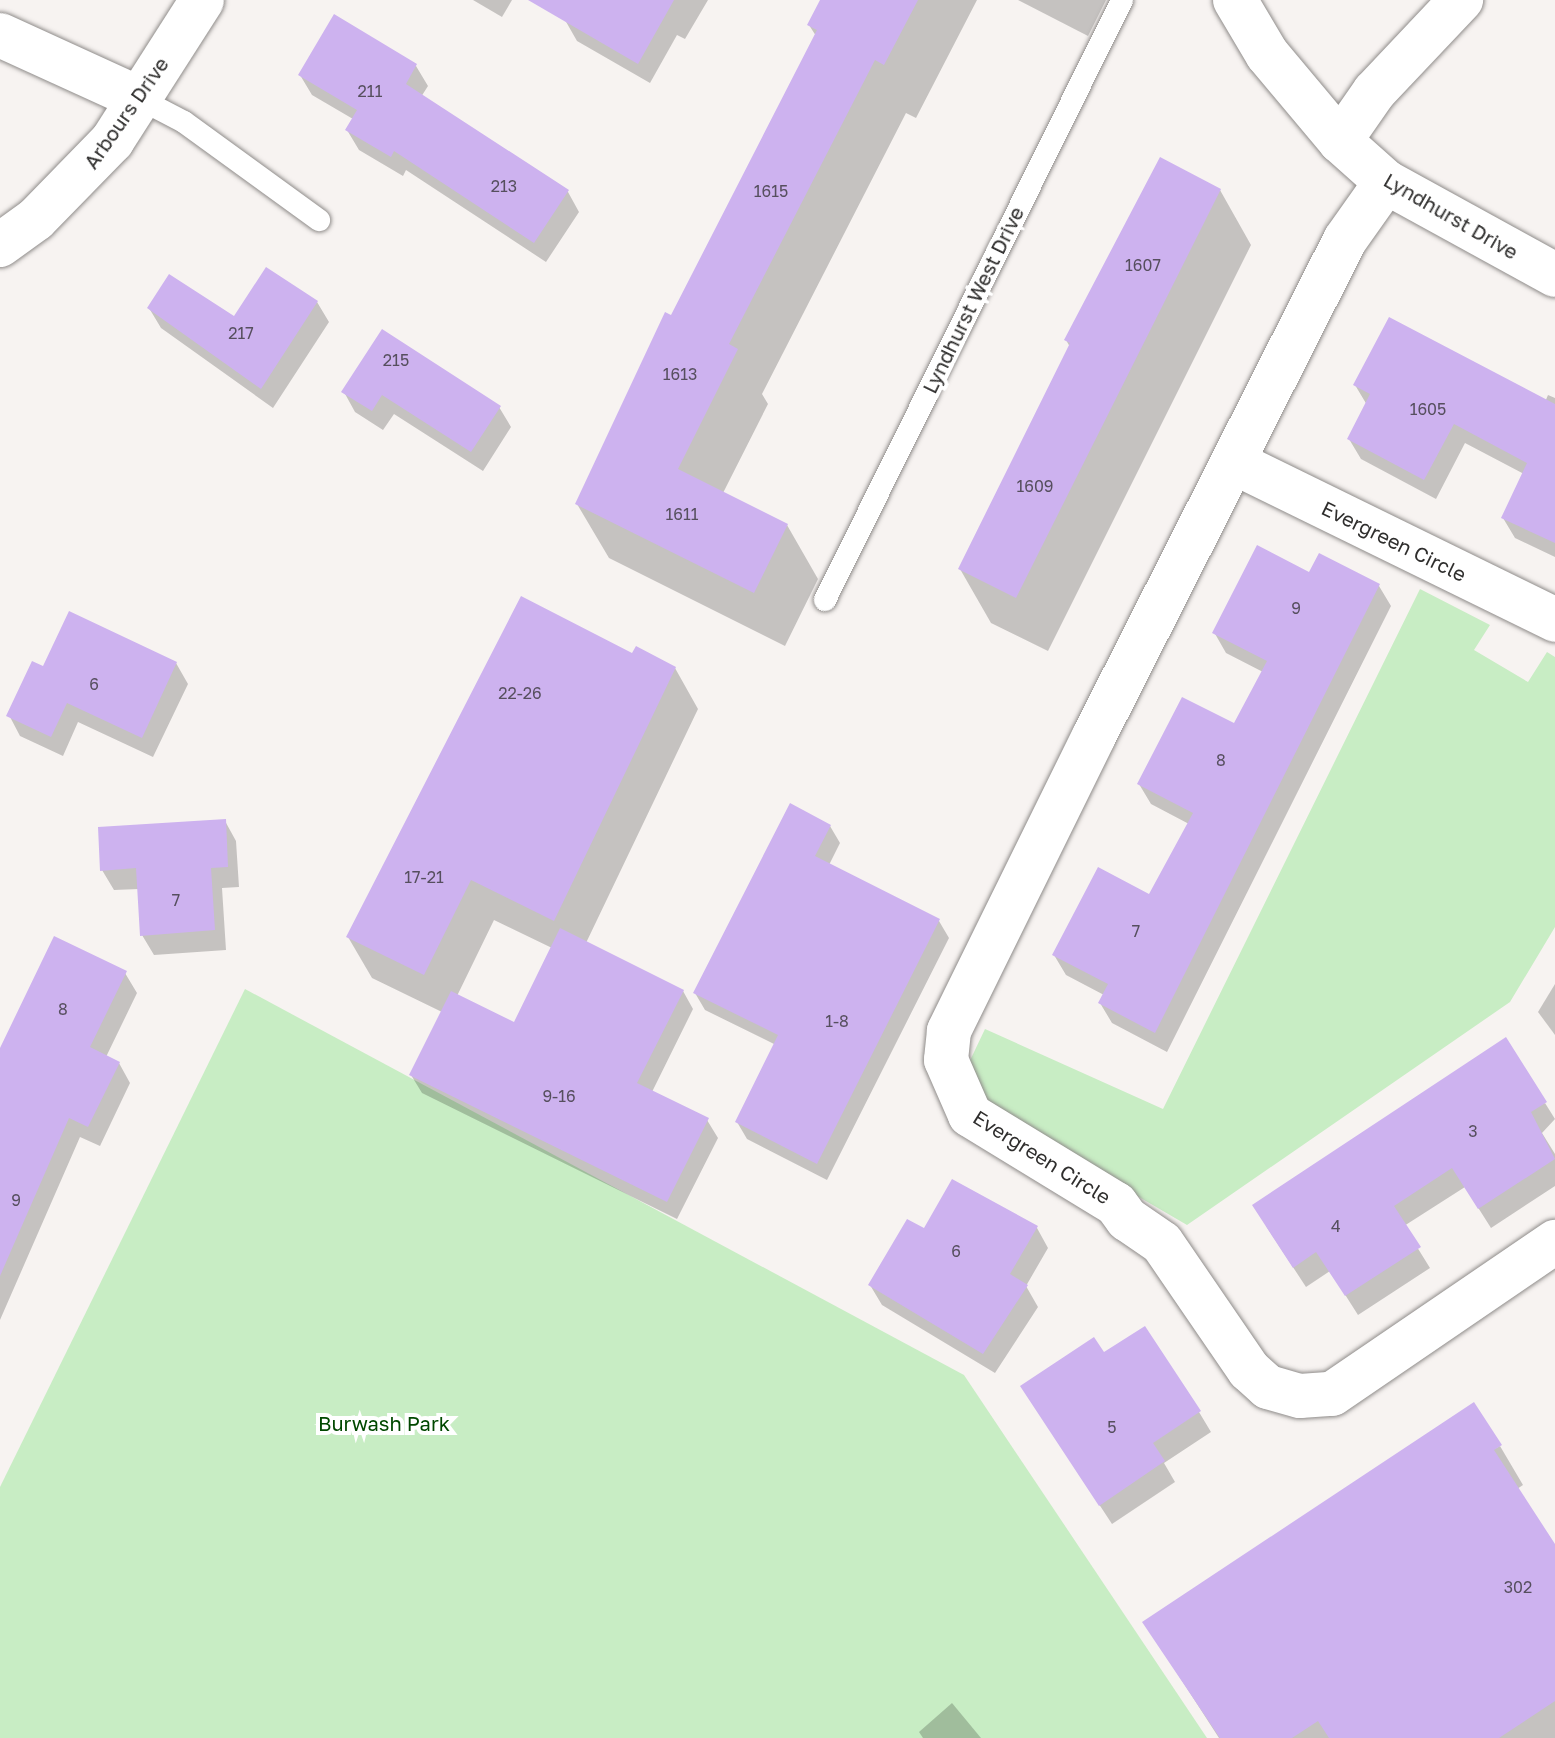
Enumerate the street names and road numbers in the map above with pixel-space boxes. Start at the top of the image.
street label: Arbours Drive [79,53,173,173]
street label: Lyndhurst Drive [1380,168,1522,264]
street label: Lyndhurst West Drive [917,203,1029,397]
street label: Evergreen Circle [1318,496,1470,586]
street label: Evergreen Circle [969,1105,1115,1209]

